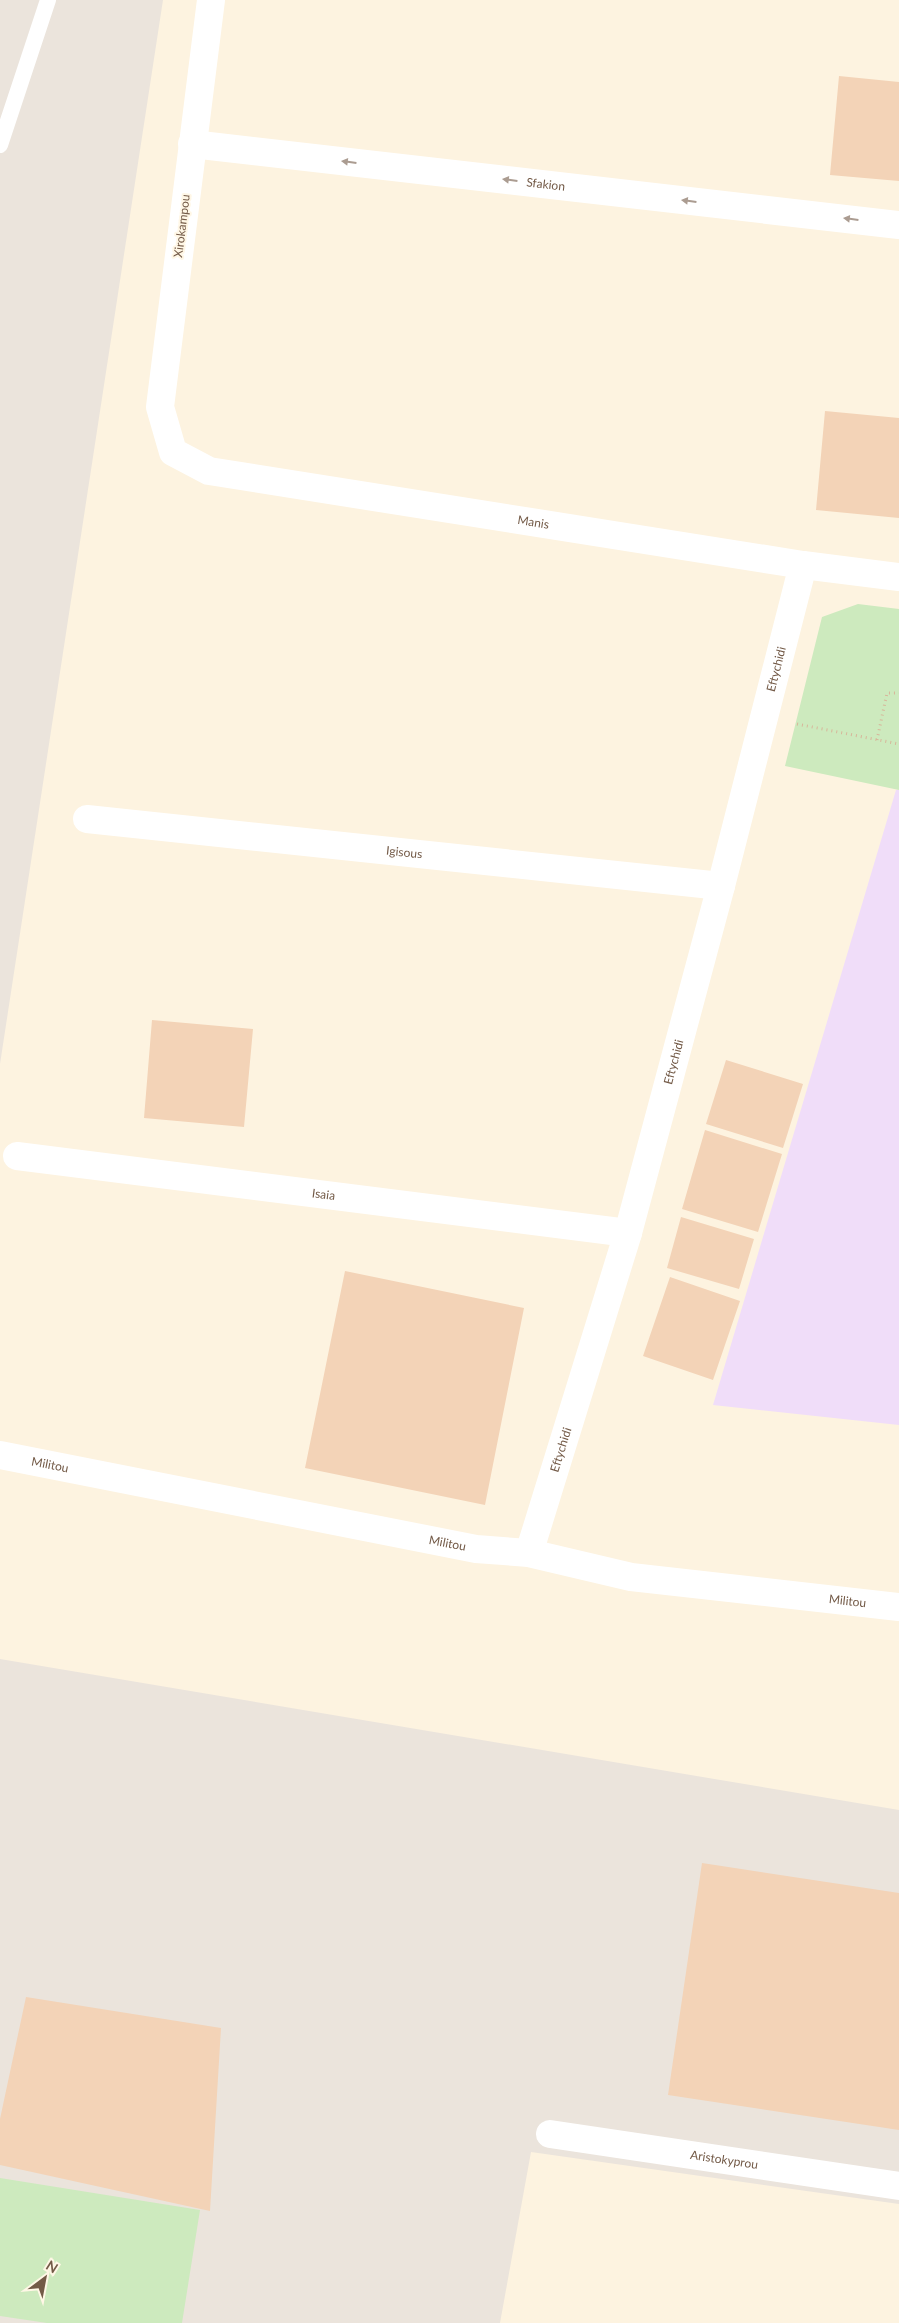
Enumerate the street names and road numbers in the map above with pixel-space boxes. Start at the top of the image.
street label: Sfakion [526,174,566,194]
street label: Xirokampou [170,193,193,258]
street label: Manis [516,512,550,532]
street label: Eftychidi [763,645,789,693]
street label: Igisous [385,843,423,861]
street label: Eftychidi [660,1038,687,1086]
street label: Isaia [311,1185,336,1203]
street label: Eftychidi [546,1425,574,1474]
street label: Militou [30,1453,70,1475]
street label: Militou [428,1532,467,1554]
street label: Militou [828,1591,867,1610]
street label: Aristokyprou [689,2147,759,2172]

